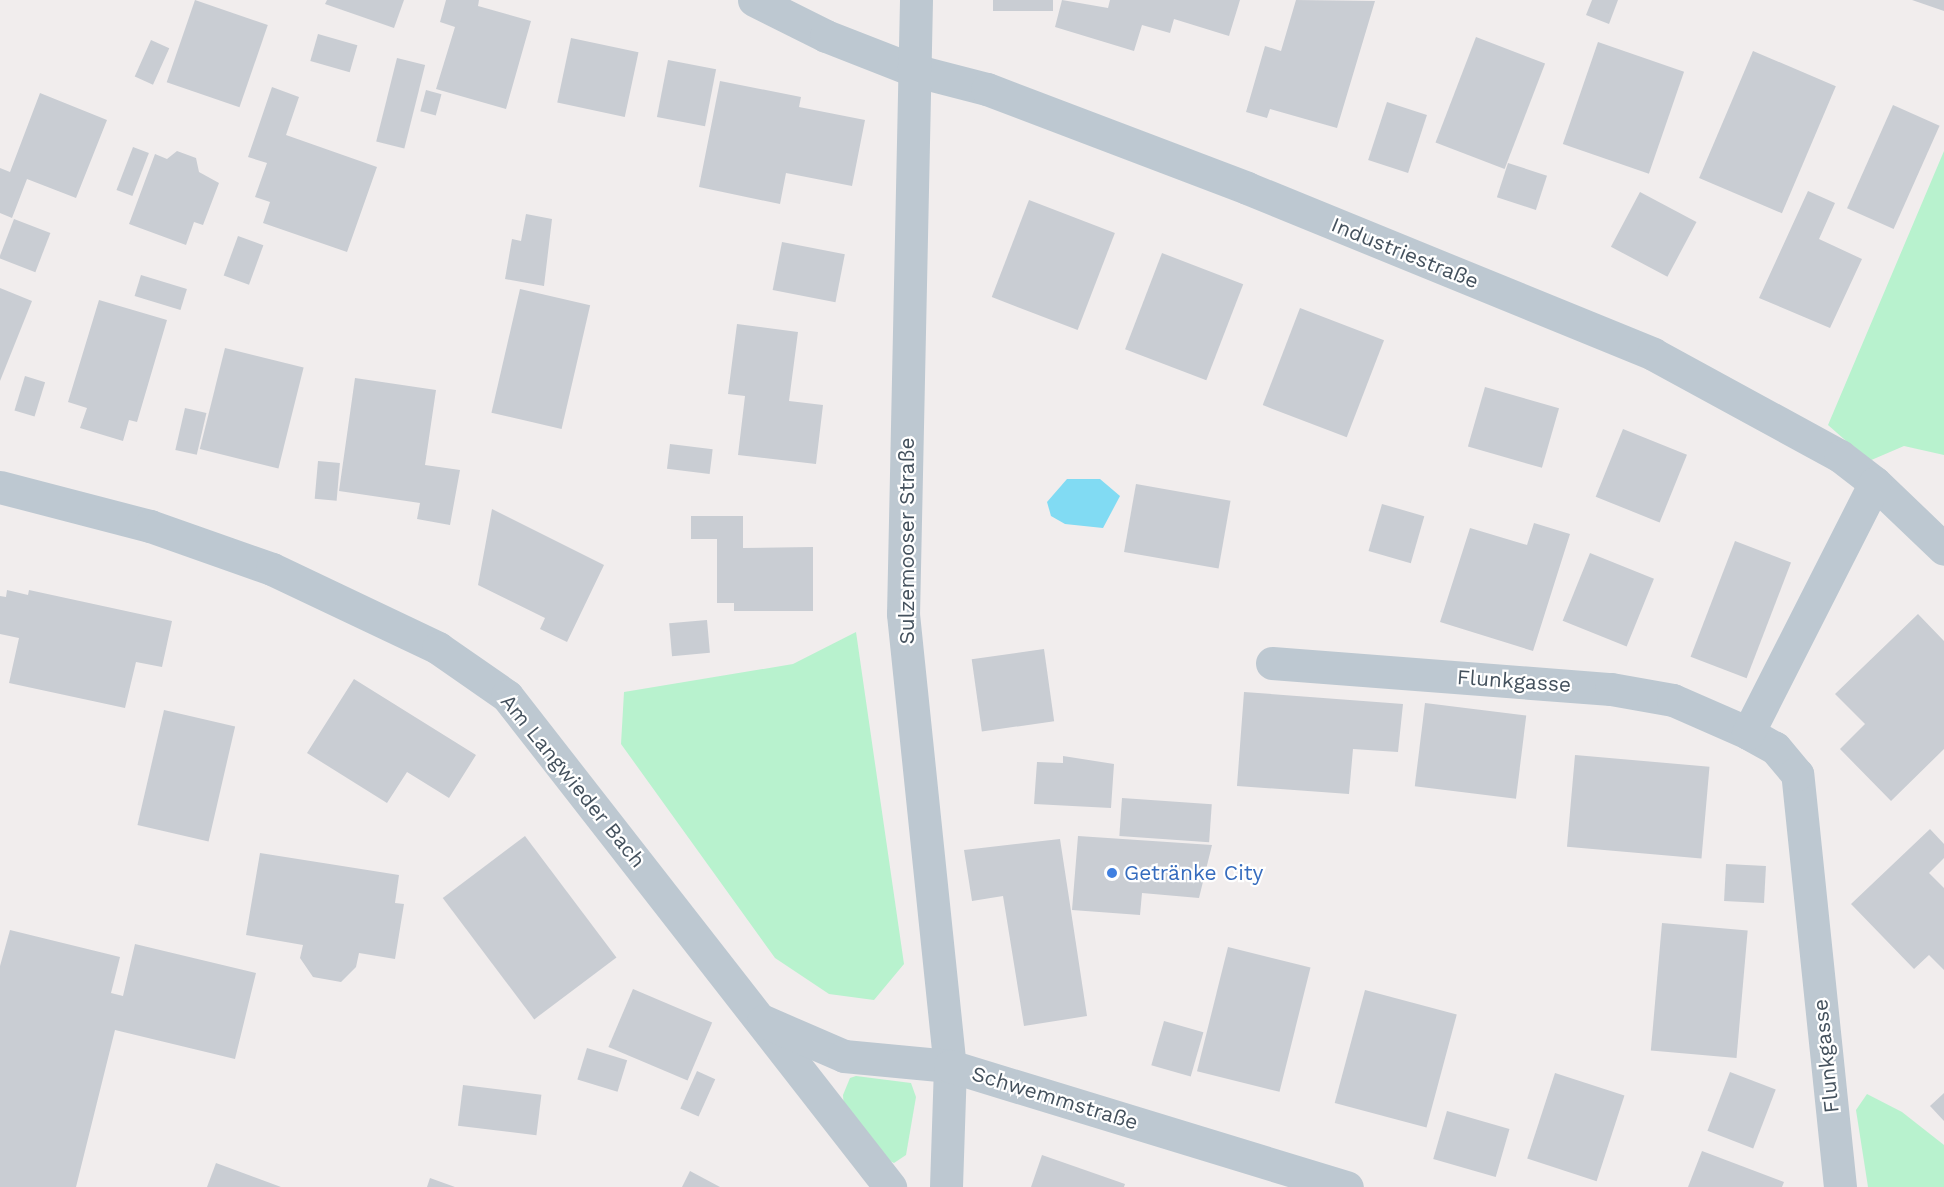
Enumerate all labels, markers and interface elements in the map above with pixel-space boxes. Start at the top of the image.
street label: Industriestraße [1328,212,1482,294]
street label: Sulzemooser Straße [894,437,920,645]
street label: Flunkgasse [1456,664,1572,698]
street label: Am Langwieder Bach [495,689,651,873]
place label: Getränke City [1124,860,1263,886]
marker: Getränke City [1105,866,1119,880]
street label: Flunkgasse [1807,998,1845,1114]
street label: Schwemmstraße [969,1061,1141,1135]

